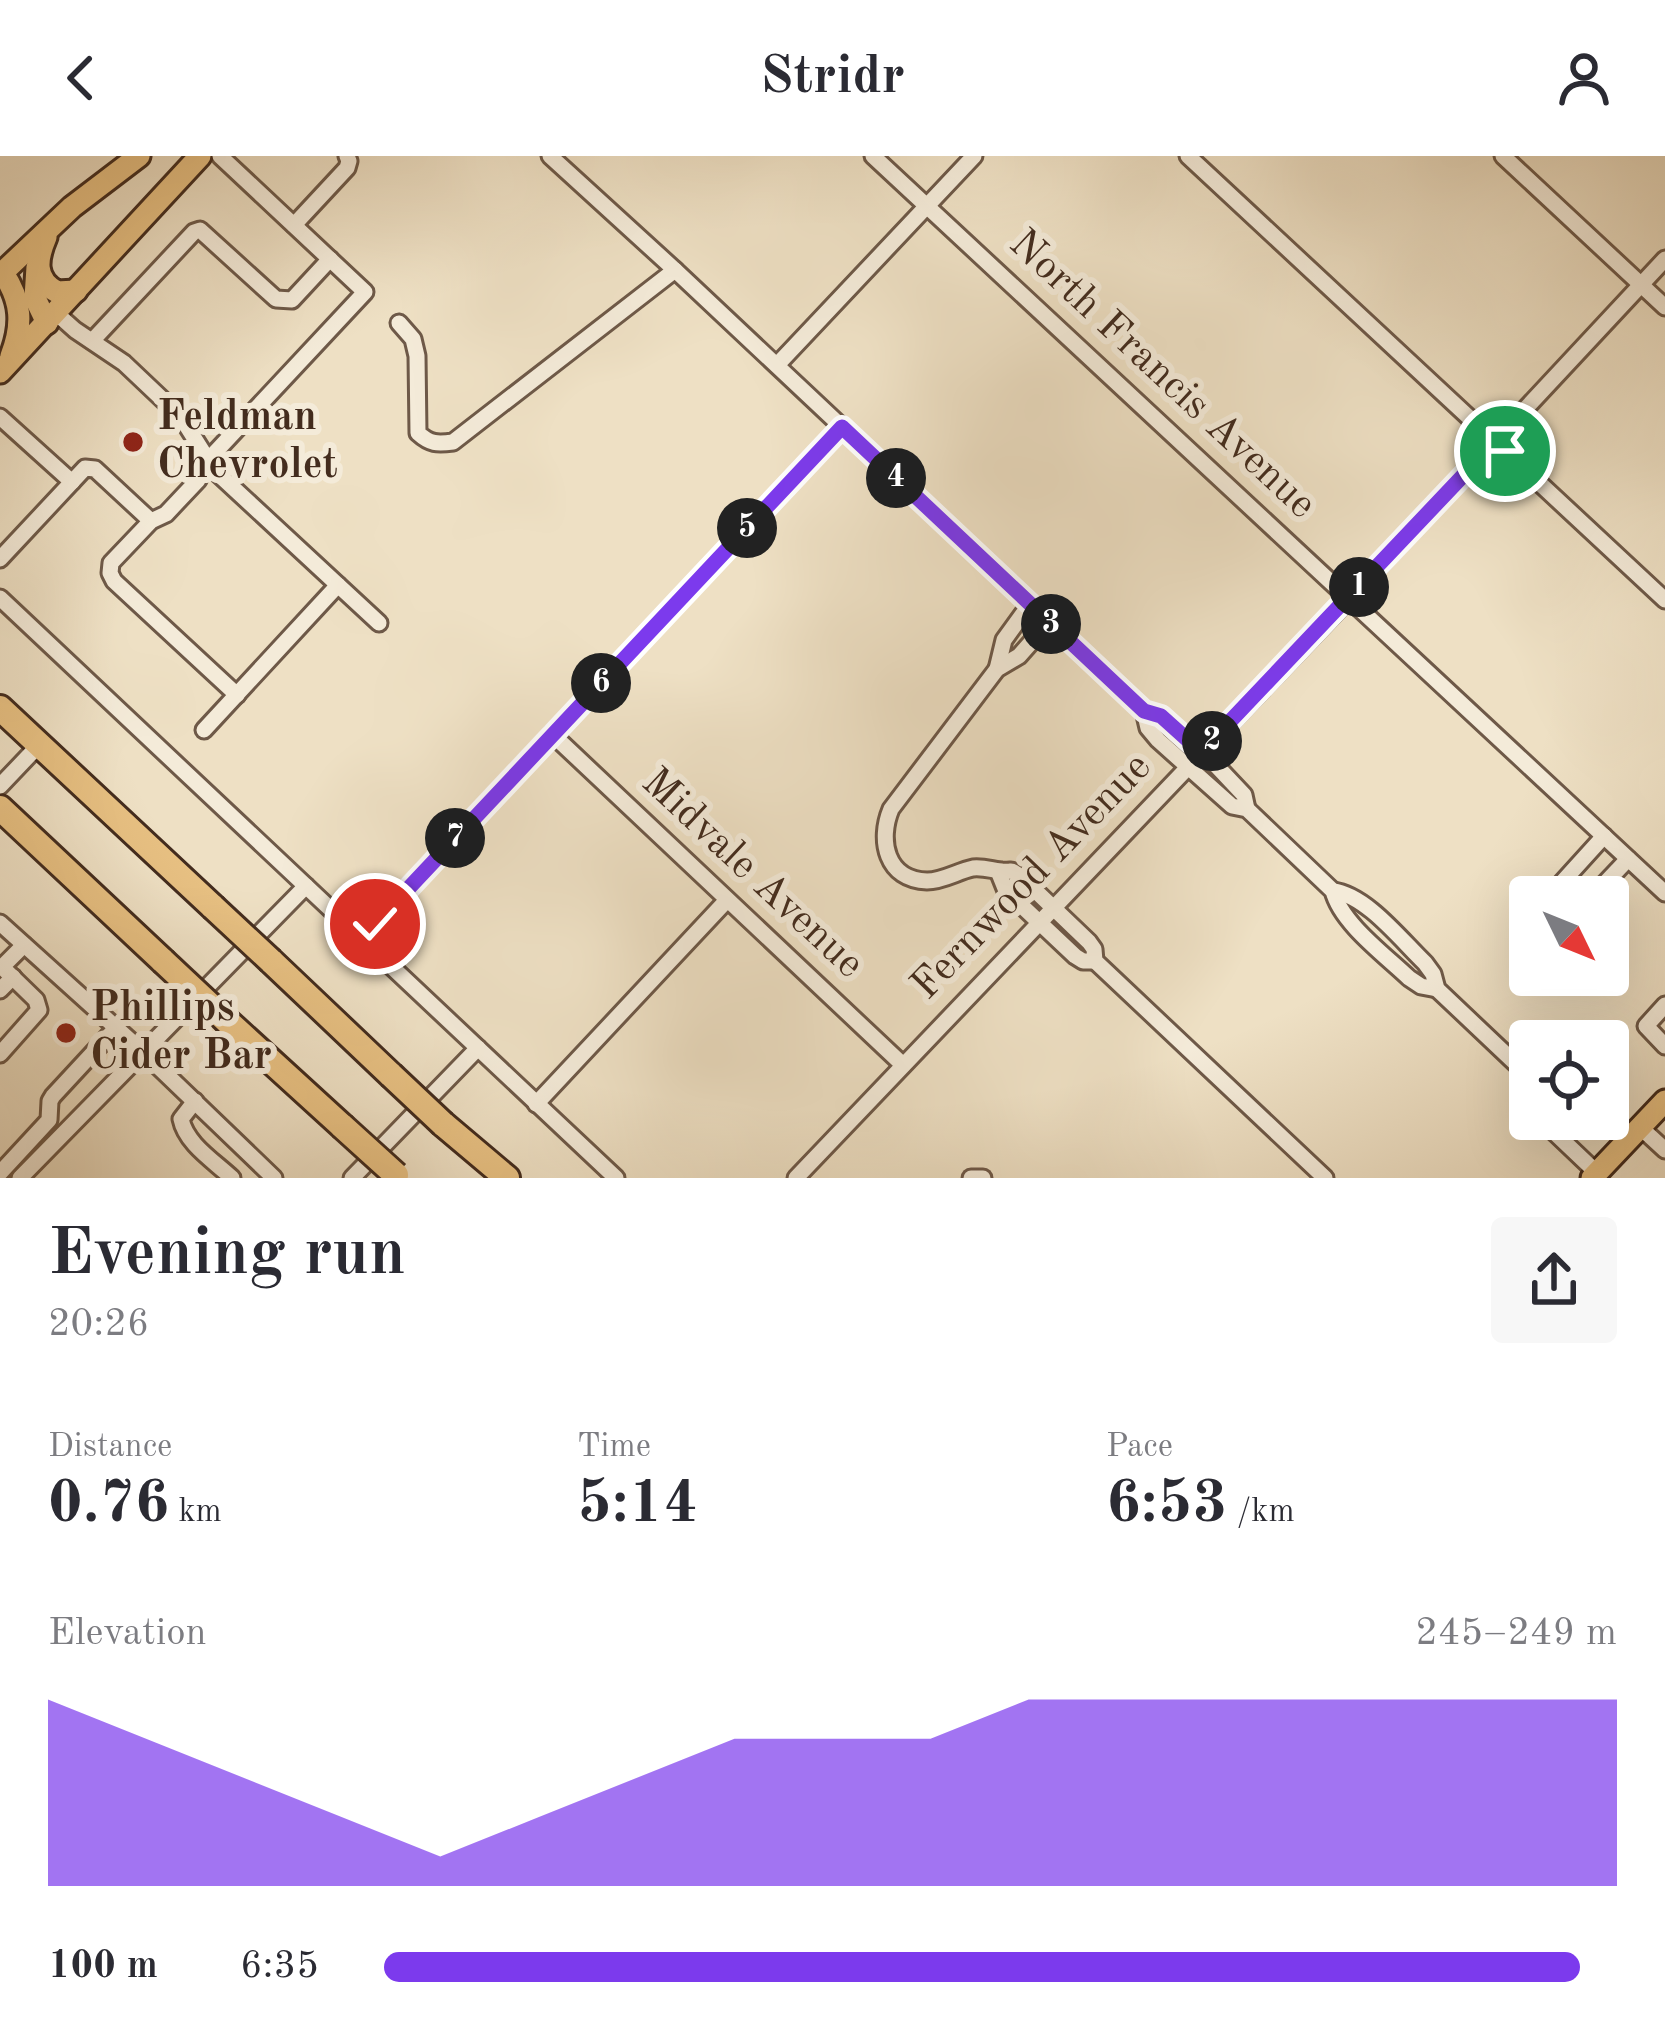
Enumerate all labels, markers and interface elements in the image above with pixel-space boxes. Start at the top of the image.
icon: back [48,45,114,111]
icon: person [1551,45,1617,111]
text: Stridr [760,51,905,105]
street label: North Francis Avenue [1001,223,1323,527]
place label: Feldman Chevrolet [157,397,338,487]
pin [1454,400,1556,502]
icon: arrive [1472,418,1538,484]
marker: Feldman Chevrolet [120,429,146,455]
pin: 4 [866,448,926,508]
text: 4 [886,461,906,494]
pin: 5 [717,498,777,558]
text: 5 [737,511,757,544]
pin: 1 [1329,557,1389,617]
text: 1 [1349,570,1369,603]
pin: 3 [1021,594,1081,654]
text: 3 [1041,607,1061,640]
pin: 6 [571,653,631,713]
text: 6 [591,666,611,699]
pin: 2 [1182,711,1242,771]
text: 2 [1202,724,1222,757]
street label: Fernwood Avenue [904,746,1160,1008]
street label: Midvale Avenue [633,761,871,987]
pin: 7 [425,808,485,868]
text: 7 [445,821,465,854]
pin [324,873,426,975]
north arrow [1509,876,1629,996]
map controls [1509,876,1629,1140]
icon: check [342,891,408,957]
place label: Phillips Cider Bar [90,988,272,1078]
marker: Phillips Cider Bar [53,1020,79,1046]
button: locate [1509,1020,1629,1140]
button: share [1491,1217,1617,1343]
text: Evening run [48,1223,406,1289]
text: 20:26 [48,1305,149,1344]
text: Distance [48,1431,172,1464]
text: Time [577,1431,651,1464]
text: Pace [1106,1431,1173,1464]
text: 0.76 [48,1475,169,1535]
text: 5:14 [577,1475,698,1535]
text: 6:53 [1106,1475,1227,1535]
text: km [169,1496,222,1529]
text: /km [1227,1496,1295,1529]
text: Elevation [48,1614,207,1653]
text: 245–249 m [1415,1614,1617,1653]
text: 100 m [48,1947,158,1986]
text: 6:35 [240,1947,319,1986]

